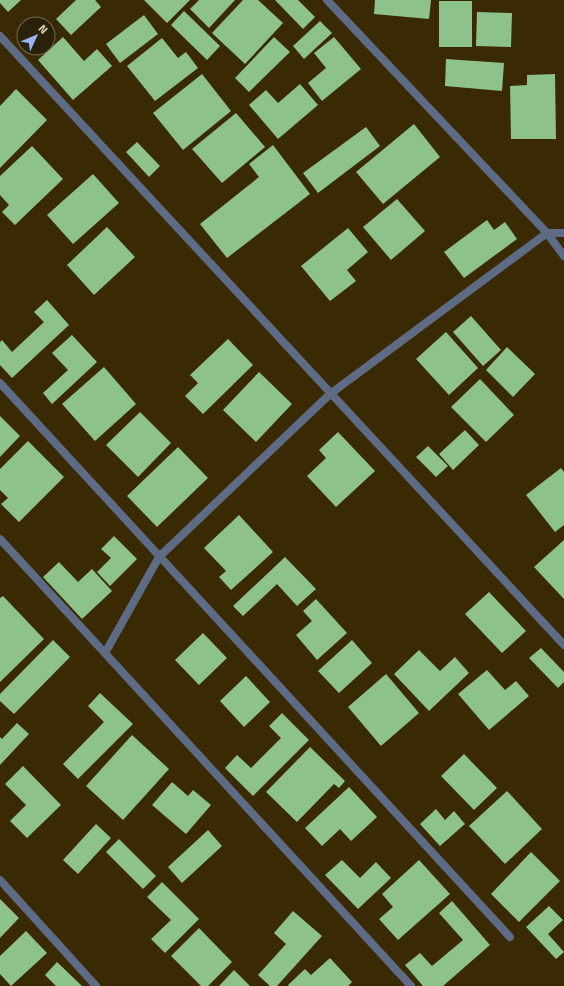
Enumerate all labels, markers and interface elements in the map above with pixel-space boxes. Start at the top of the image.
north arrow [16,16,56,56]
text: N [35,21,52,37]

